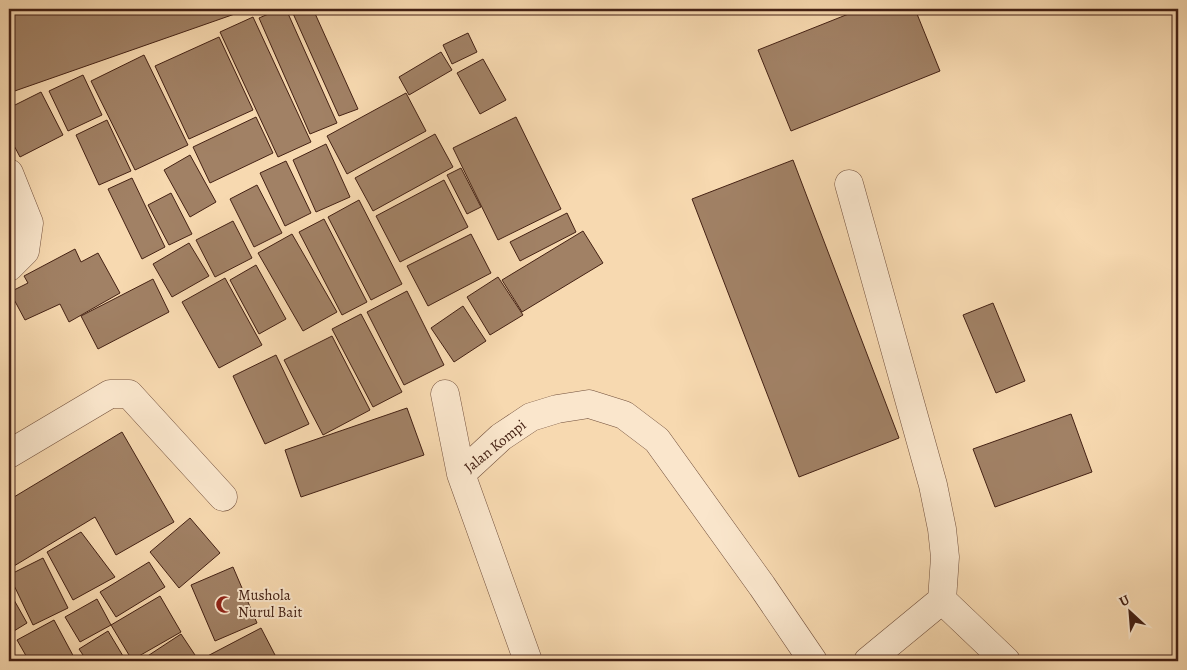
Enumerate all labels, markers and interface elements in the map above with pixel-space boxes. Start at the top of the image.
street label: Jalan Kompi [460,415,530,477]
place label: Mushola Nurul Bait [238,585,303,622]
north arrow [1104,588,1154,638]
text: U [1116,590,1133,611]
mosque icon: Mushola Nurul Bait [214,594,234,614]

